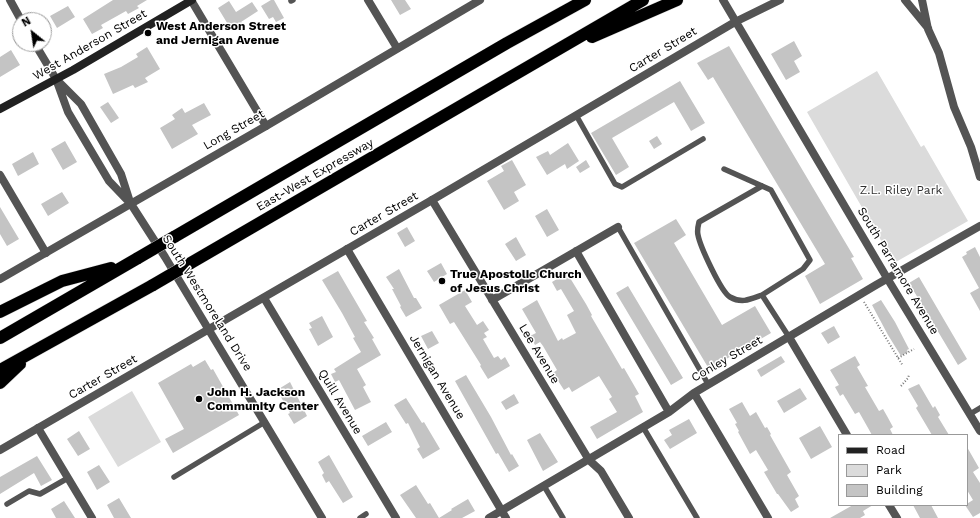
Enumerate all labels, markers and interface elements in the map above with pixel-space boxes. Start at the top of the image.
street label: West Anderson Street [30,6,150,84]
north arrow [12,12,52,52]
text: N [19,14,33,30]
place label: West Anderson Street and Jernigan Avenue [156,19,286,47]
street label: Carter Street [626,24,700,76]
marker: West Anderson Street and Jernigan Avenue [143,28,153,38]
street label: Long Street [201,107,267,153]
street label: East-West Expressway [254,136,376,214]
park label: Z.L. Riley Park [860,183,942,197]
street label: Carter Street [347,189,421,239]
street label: South Parramore Avenue [854,205,942,337]
street label: South Westmoreland Drive [159,232,255,374]
place label: True Apostolic Church of Jesus Christ [450,267,582,295]
marker: True Apostolic Church of Jesus Christ [437,276,447,286]
street label: Lee Avenue [515,321,563,387]
street label: Jernigan Avenue [406,332,468,422]
street label: Conley Street [689,333,765,385]
street label: Carter Street [66,352,140,402]
street label: Quill Avenue [315,367,365,437]
place label: John H. Jackson Community Center [207,385,319,413]
marker: John H. Jackson Community Center [194,394,204,404]
legend [838,434,968,506]
text: Road [876,443,905,457]
text: Park [876,463,902,477]
text: Building [876,483,923,497]

